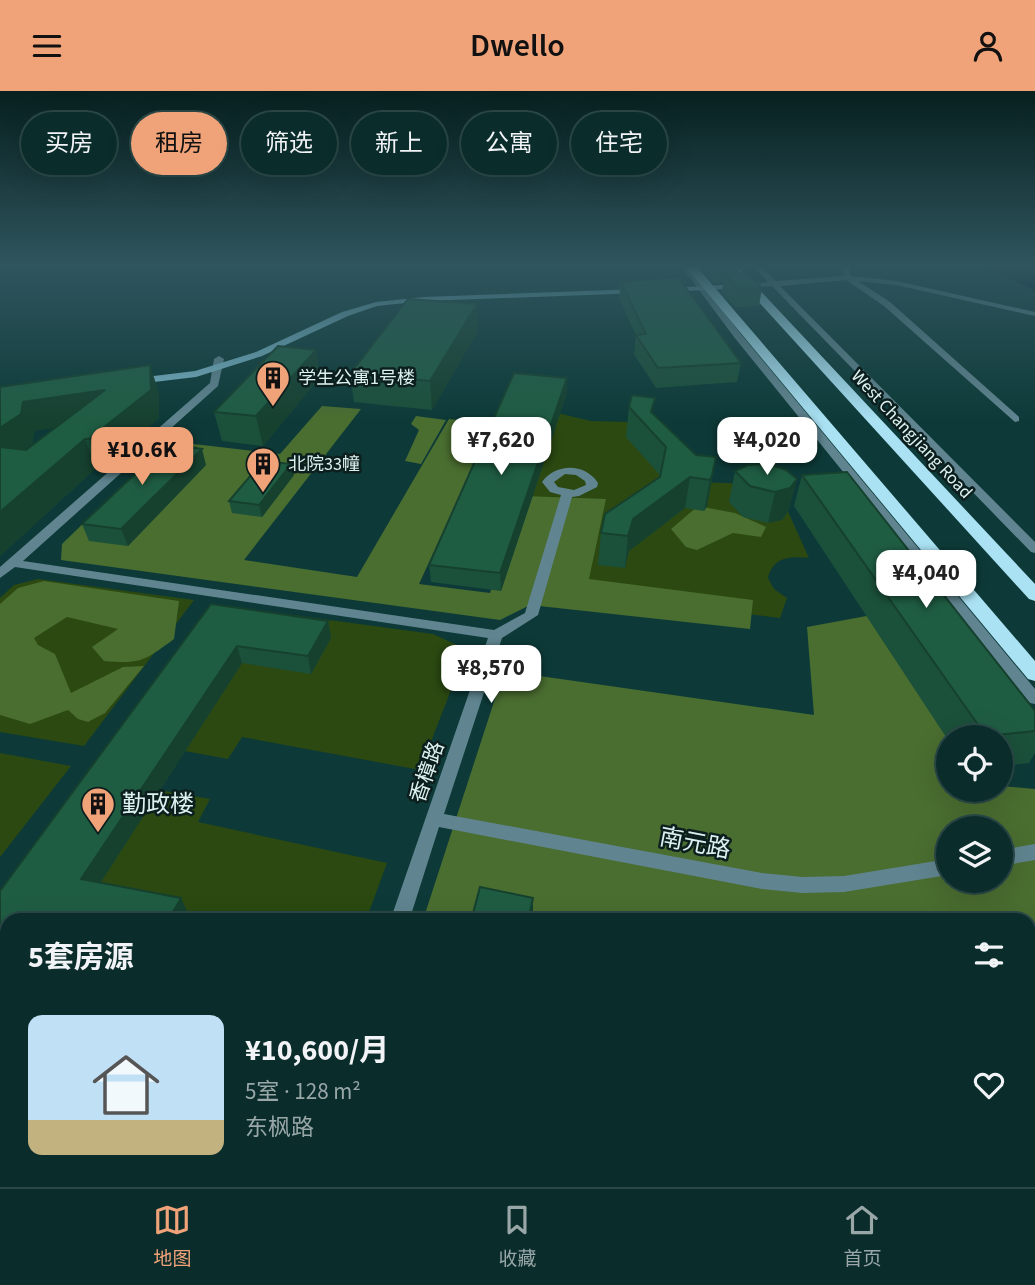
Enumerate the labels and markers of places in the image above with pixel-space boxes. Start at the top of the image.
building icon: 学生公寓1号楼 [254,359,292,408]
place label: 学生公寓1号楼 [298,366,415,391]
pin: ¥7,620 [444,417,558,477]
pin: ¥4,020 [710,417,824,477]
pin: ¥10.6K [85,427,199,487]
building icon: 北院33幢 [244,445,282,494]
place label: 北院33幢 [288,452,360,477]
pin: ¥4,040 [869,551,983,610]
pin: ¥8,570 [434,645,548,705]
building icon: 勤政楼 [79,785,117,834]
place label: 勤政楼 [122,787,194,822]

